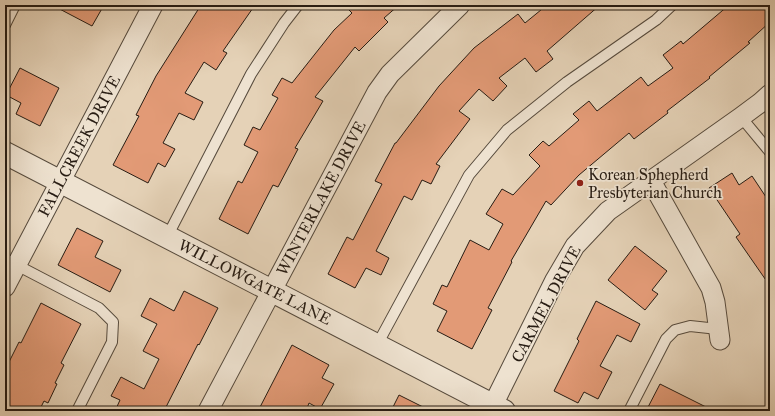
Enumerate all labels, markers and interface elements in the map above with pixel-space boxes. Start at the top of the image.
street label: FALLCREEK DRIVE [34,72,124,220]
street label: WINTERLAKE DRIVE [272,118,370,278]
place label: Korean Sphepherd Presbyterian Church [588,165,722,202]
marker: Korean Sphepherd Presbyterian Church [575,178,585,188]
street label: WILLOWGATE LANE [176,235,334,329]
street label: CARMEL DRIVE [507,242,585,366]

